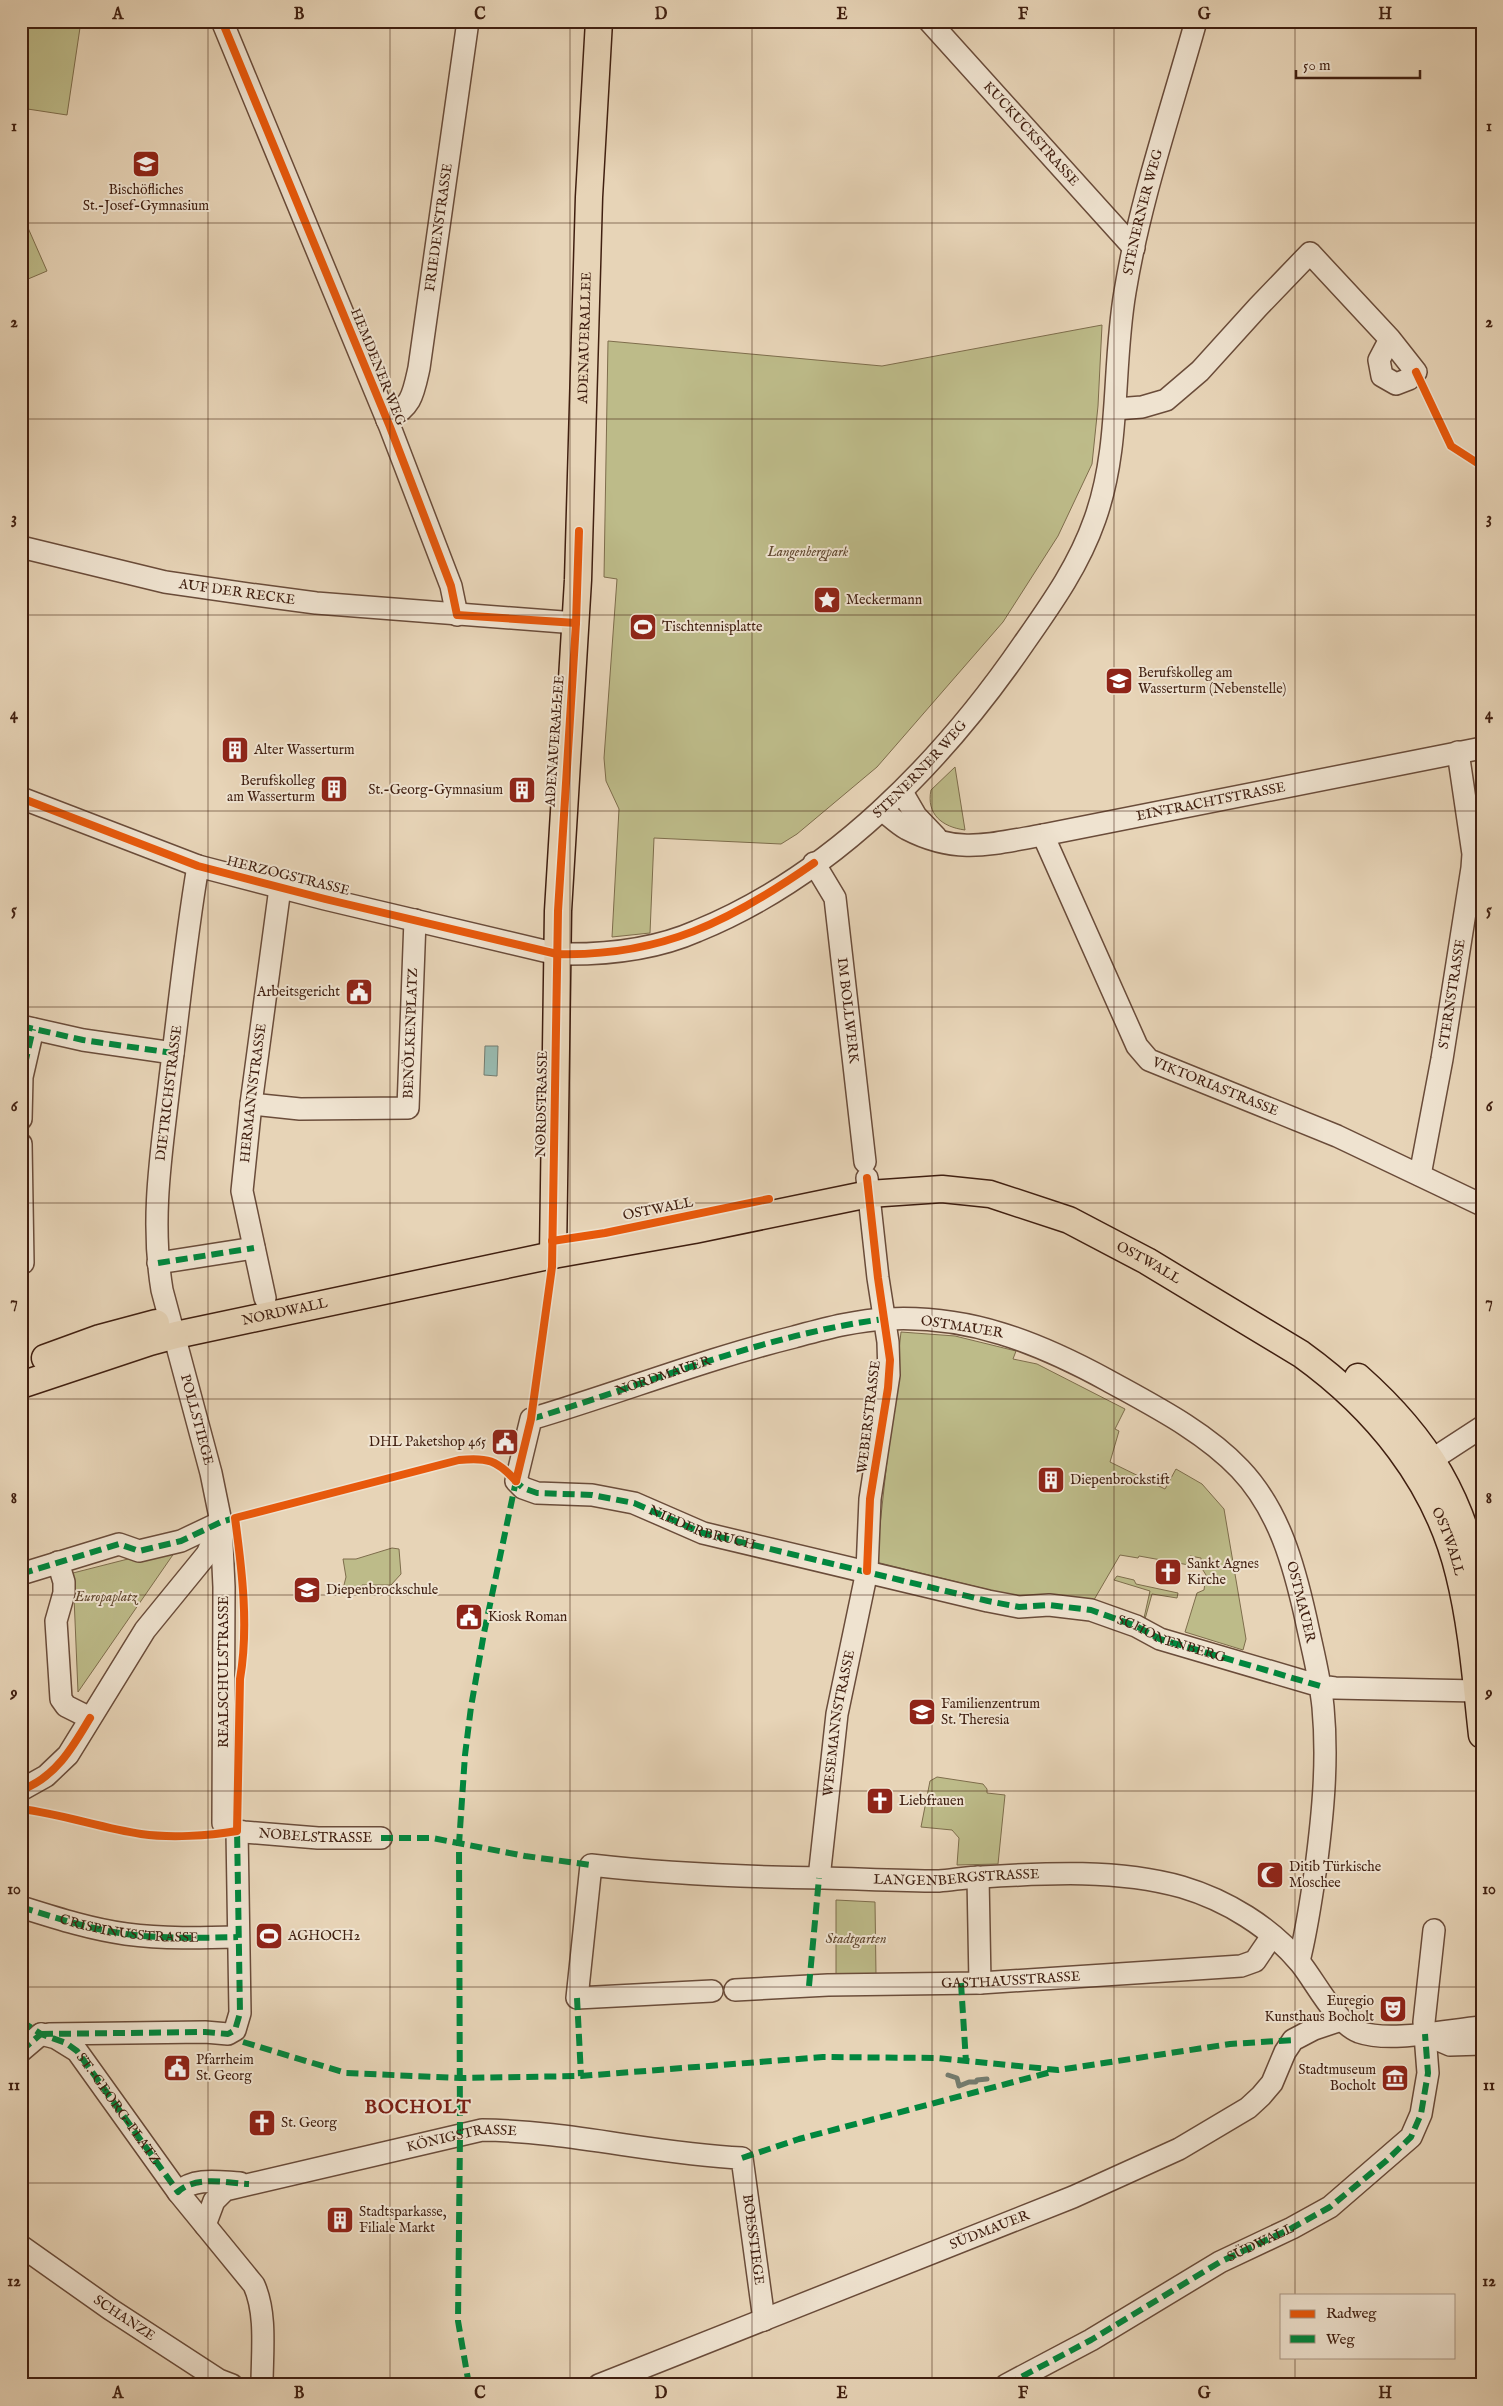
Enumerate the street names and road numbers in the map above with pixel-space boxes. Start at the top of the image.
street label: KUCKUCKSTRASSE [979,78,1083,190]
street label: STENERNER WEG [1119,146,1167,276]
street label: FRIEDENSTRASSE [421,162,457,293]
street label: ADENAUERALLEE [574,271,596,405]
street label: HEMDENER WEG [346,306,410,429]
street label: AUF DER RECKE [177,575,297,609]
street label: ADENAUERALLEE [541,674,569,808]
street label: STENERNER WEG [869,716,972,822]
street label: EINTRACHTSTRASSE [1135,778,1287,825]
street label: HERZOGSTRASSE [225,852,352,900]
street label: STERNSTRASSE [1435,937,1470,1050]
street label: IM BOLLWERK [833,957,863,1065]
street label: BENÖLKENPLATZ [399,967,422,1099]
street label: HERMANNSTRASSE [236,1022,271,1164]
street label: DIETRICHSTRASSE [152,1024,186,1162]
street label: NORDSTRASSE [532,1050,552,1157]
street label: VIKTORIASTRASSE [1149,1053,1281,1120]
street label: OSTWALL [621,1193,695,1225]
street label: OSTWALL [1113,1237,1184,1288]
street label: NORDWALL [240,1294,329,1330]
street label: OSTMAUER [920,1312,1005,1342]
street label: NORDMAUER [613,1352,713,1400]
street label: WEBERSTRASSE [853,1359,885,1475]
street label: POLLSTIEGE [176,1372,218,1467]
street label: NIEDERBRUCH [646,1501,757,1554]
street label: OSTWALL [1427,1504,1468,1577]
street label: OSTMAUER [1282,1559,1320,1645]
street label: REALSCHULSTRASSE [215,1596,233,1748]
street label: SCHONENBERG [1115,1611,1229,1667]
street label: WESEMANNSTRASSE [819,1648,859,1798]
street label: NOBELSTRASSE [258,1824,372,1847]
street label: LANGENBERGSTRASSE [873,1865,1040,1890]
street label: CRISPINUSSTRASSE [57,1910,199,1947]
street label: GASTHAUSSTRASSE [941,1967,1081,1993]
street label: ST.-GEORG-PLATZ [72,2049,165,2168]
street label: KÖNIGSTRASSE [405,2121,518,2156]
street label: BOESSTIEGE [738,2193,768,2286]
street label: SÜDMAUER [947,2206,1032,2254]
street label: SÜDWALL [1224,2219,1297,2266]
street label: SCHANZE [90,2291,159,2345]

